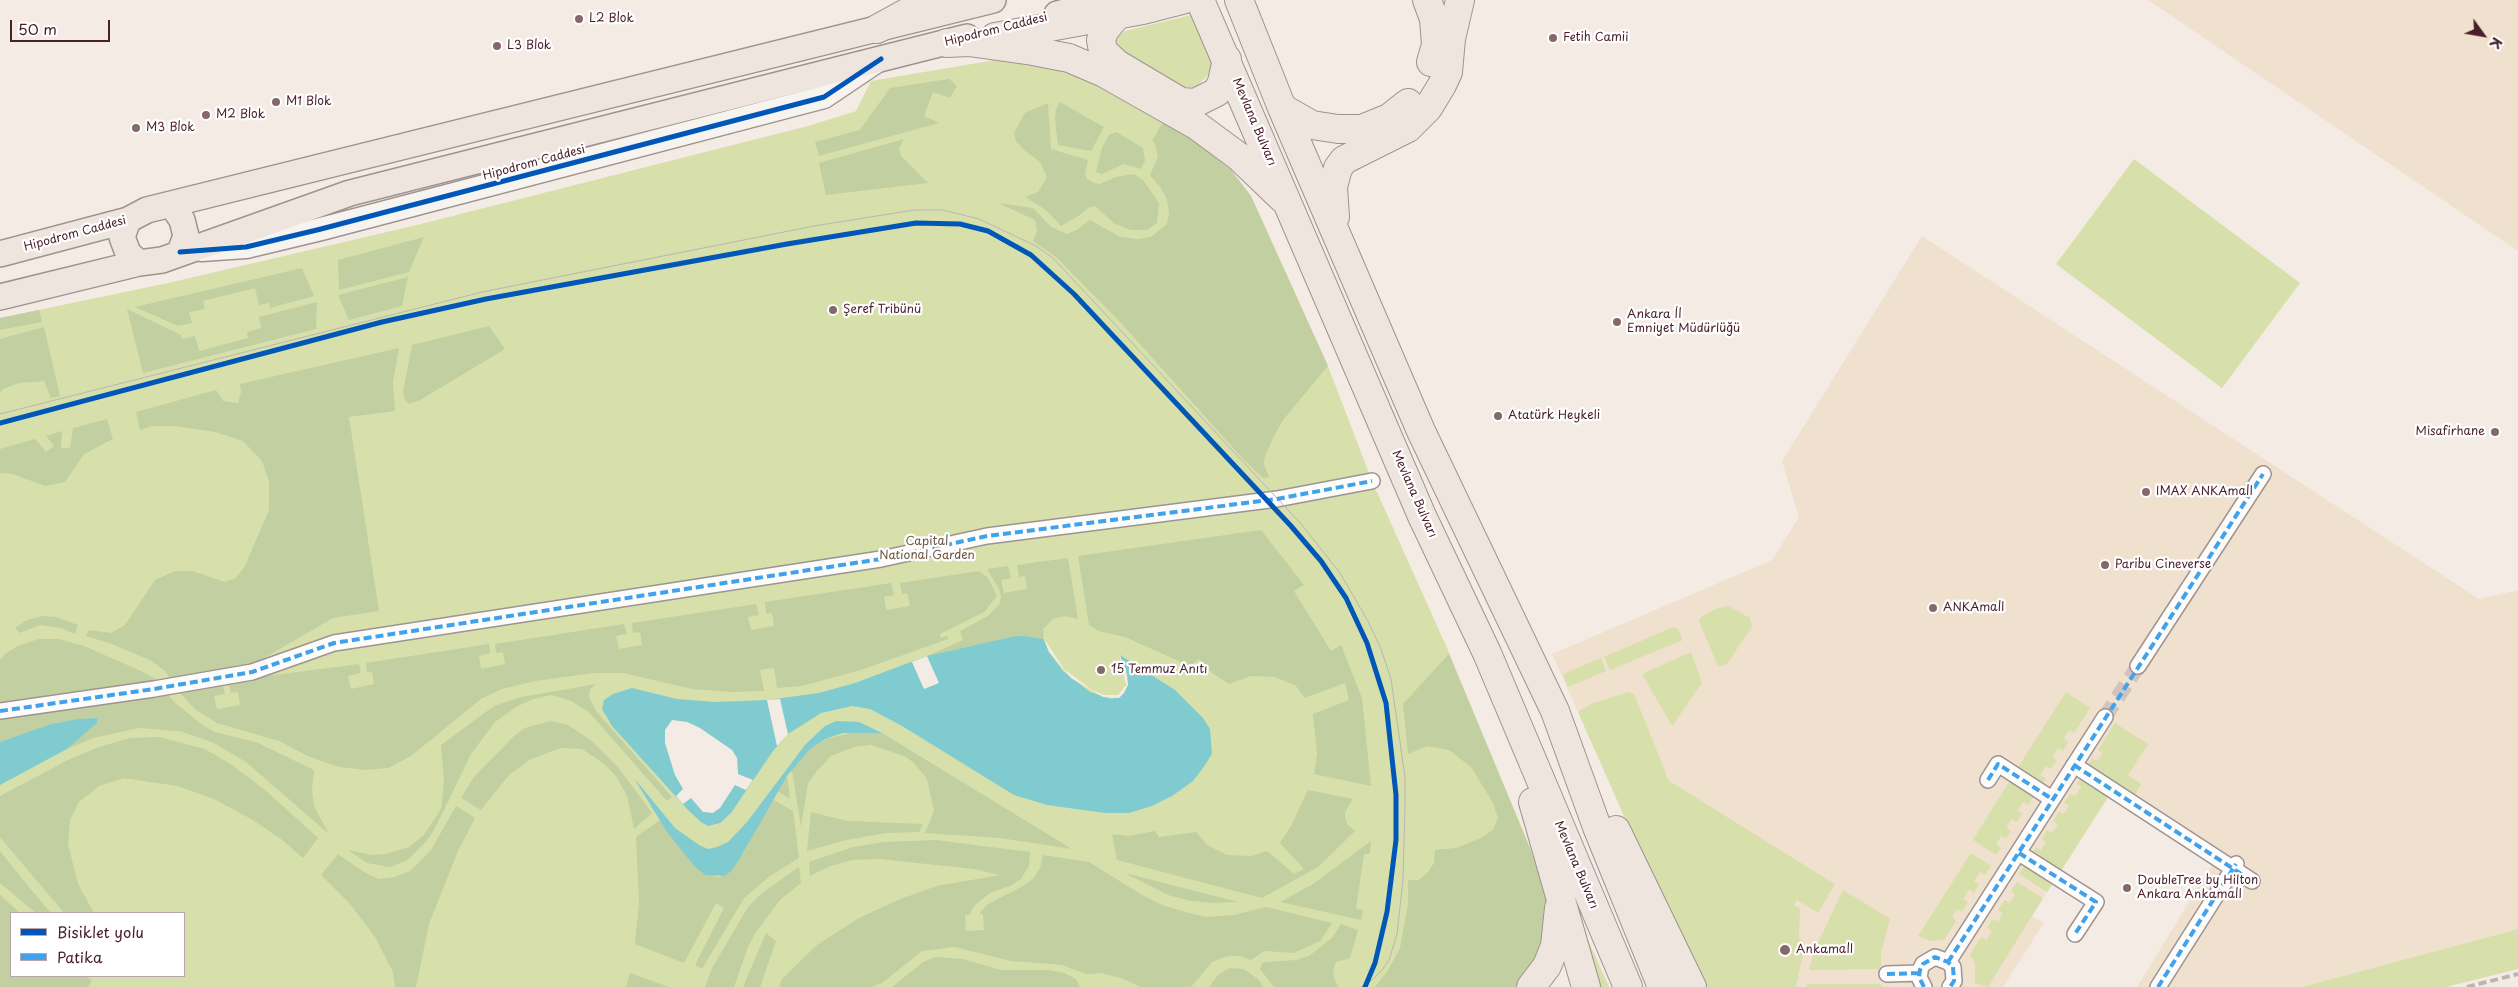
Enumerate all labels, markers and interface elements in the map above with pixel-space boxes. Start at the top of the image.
scale bar [12,10,112,42]
street label: Hipodrom Caddesi [943,10,1049,50]
north arrow [2458,10,2508,60]
place label: L2 Blok [589,12,634,26]
marker: L2 Blok [573,13,585,25]
text: 50 m [18,17,57,40]
place label: Fetih Camii [1563,31,1629,45]
marker: Fetih Camii [1547,32,1559,44]
text: K [2485,33,2508,53]
place label: L3 Blok [507,39,551,53]
marker: L3 Blok [491,40,503,52]
street label: Mevlana Bulvarı [1229,76,1279,168]
place label: M1 Blok [286,95,331,109]
marker: M1 Blok [270,96,282,108]
place label: M2 Blok [216,108,265,122]
marker: M2 Blok [200,109,212,121]
place label: M3 Blok [146,121,195,135]
marker: M3 Blok [130,122,142,134]
street label: Hipodrom Caddesi [481,142,587,184]
street label: Hipodrom Caddesi [22,213,128,255]
place label: Şeref Tribünü [843,303,921,317]
marker: Şeref Tribünü [827,304,839,316]
place label: Ankara İl Emniyet Müdürlüğü [1627,308,1740,336]
marker: Ankara İl Emniyet Müdürlüğü [1611,316,1623,328]
place label: Atatürk Heykeli [1508,409,1600,423]
marker: Atatürk Heykeli [1492,410,1504,422]
place label: Misafirhane [2416,425,2485,439]
marker: Misafirhane [2489,426,2501,438]
street label: Mevlana Bulvarı [1388,448,1440,540]
place label: IMAX ANKAmall [2156,485,2253,499]
marker: IMAX ANKAmall [2140,486,2152,498]
park label: Capital National Garden [879,535,975,563]
place label: Paribu Cineverse [2115,558,2211,572]
marker: Paribu Cineverse [2099,559,2111,571]
place label: ANKAmall [1943,601,2004,615]
marker: ANKAmall [1927,602,1939,614]
place label: 15 Temmuz Anıtı [1111,663,1208,677]
marker: 15 Temmuz Anıtı [1095,664,1107,676]
street label: Mevlana Bulvarı [1551,819,1601,911]
place label: DoubleTree by Hilton Ankara Ankamall [2137,874,2258,902]
marker: DoubleTree by Hilton Ankara Ankamall [2121,882,2133,894]
legend [10,912,185,977]
text: Bisiklet yolu [57,920,144,943]
marker: Ankamall [1778,943,1792,957]
place label: Ankamall [1796,943,1853,957]
text: Patika [57,945,102,968]

